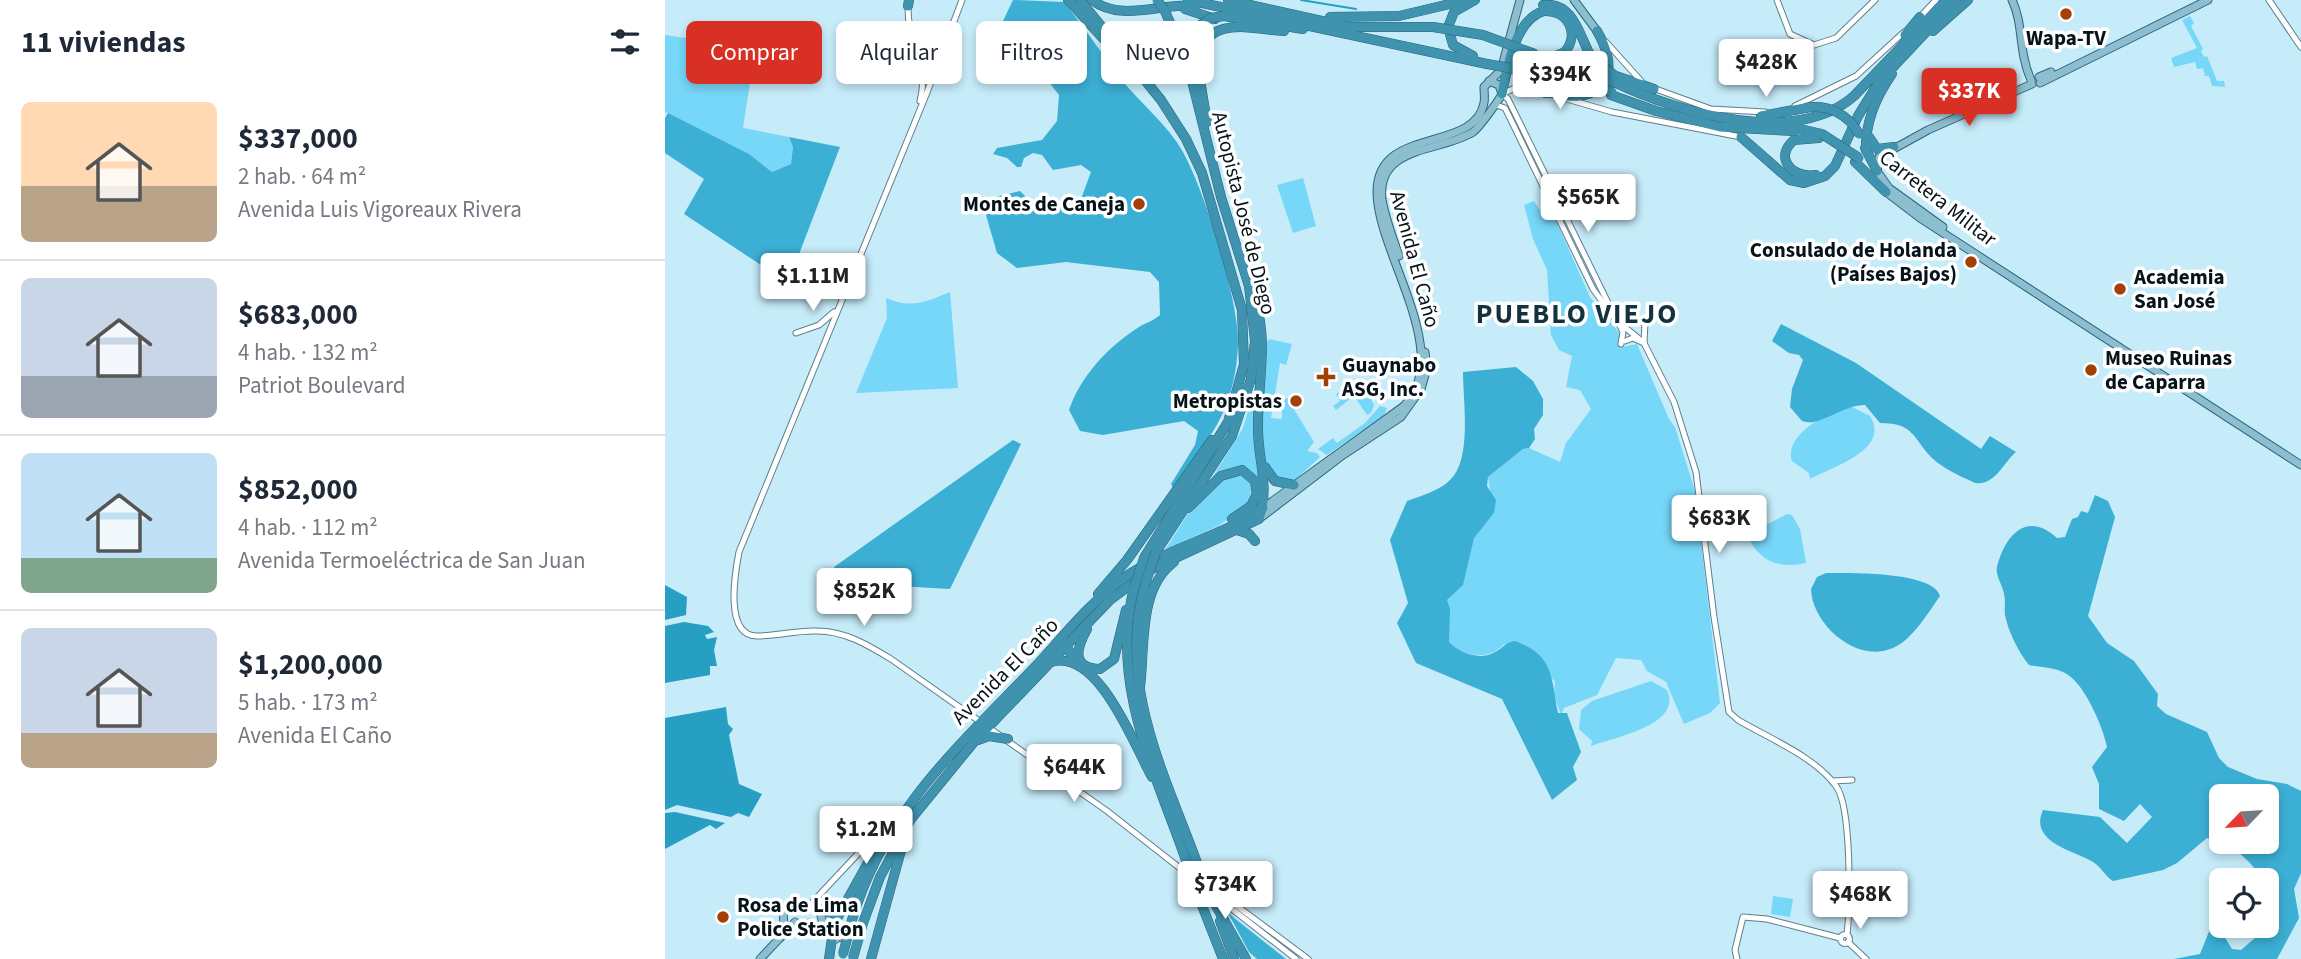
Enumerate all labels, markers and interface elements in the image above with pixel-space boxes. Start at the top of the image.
marker: Wapa-TV [2058,6,2074,22]
text: 11 viviendas [21,21,186,64]
chip: Comprar [686,21,822,84]
chip: Alquilar [836,21,962,84]
chip: Filtros [976,21,1087,84]
chip: Nuevo [1101,21,1214,84]
icon: filters [606,23,644,61]
place label: Wapa-TV [2026,23,2106,53]
pin: $428K [1717,40,1815,99]
text: $428K [1735,45,1797,78]
pin: $394K [1511,52,1609,111]
text: $394K [1529,57,1591,90]
pin: $337K [1920,68,2018,128]
text: $337K [1938,74,2000,107]
street label: Autopista José de Diego [1204,108,1284,318]
text: $337,000 [238,117,358,160]
icon: home [77,130,161,214]
street label: Carretera Militar [1873,143,2004,254]
text: 2 hab. · 64 m² [238,160,366,193]
pin: $565K [1539,174,1637,234]
text: $565K [1557,180,1619,213]
street label: Avenida El Caño [1382,187,1448,331]
place label: Montes de Caneja [963,189,1125,219]
text: Avenida Luis Vigoreaux Rivera [238,193,522,226]
marker: Montes de Caneja [1131,196,1147,212]
place label: Consulado de Holanda (Países Bajos) [1750,235,1957,289]
pin: $1.11M [756,254,870,313]
marker: Consulado de Holanda (Países Bajos) [1963,254,1979,270]
text: $1.11M [776,259,850,292]
place label: Academia San José [2133,262,2225,316]
marker: Academia San José [2112,281,2128,297]
text: $683,000 [238,293,358,336]
district label: PUEBLO VIEJO [1476,294,1678,334]
icon: home [77,306,161,390]
text: 4 hab. · 132 m² [238,336,378,369]
place label: Museo Ruinas de Caparra [2105,343,2232,397]
place label: Guaynabo ASG, Inc. [1341,350,1436,404]
marker: Museo Ruinas de Caparra [2083,362,2099,378]
marker: Guaynabo ASG, Inc. [1316,367,1336,387]
text: Patriot Boulevard [238,369,405,402]
place label: Metropistas [1173,386,1282,416]
marker: Metropistas [1288,393,1304,409]
text: $852,000 [238,468,358,511]
icon: home [77,481,161,565]
pin: $683K [1670,496,1768,555]
text: $683K [1688,501,1750,534]
text: 4 hab. · 112 m² [238,511,378,544]
text: Avenida Termoeléctrica de San Juan [238,544,586,577]
pin: $852K [815,568,913,628]
text: $852K [833,574,895,607]
street label: Avenida El Caño [945,611,1065,731]
text: $1,200,000 [238,643,383,686]
icon: home [77,656,161,740]
text: 5 hab. · 173 m² [238,686,378,719]
text: Avenida El Caño [238,719,392,752]
pin: $644K [1025,744,1123,804]
text: $644K [1043,750,1105,783]
north arrow [2209,784,2279,854]
map controls [2209,784,2279,938]
pin: $1.2M [817,806,915,866]
text: $1.2M [836,812,896,845]
pin: $734K [1176,862,1274,921]
text: $734K [1194,867,1256,900]
button: locate [2209,868,2279,938]
pin: $468K [1811,872,1909,931]
text: $468K [1829,877,1891,910]
place label: Rosa de Lima Police Station [737,890,864,944]
marker: Rosa de Lima Police Station [715,909,731,925]

